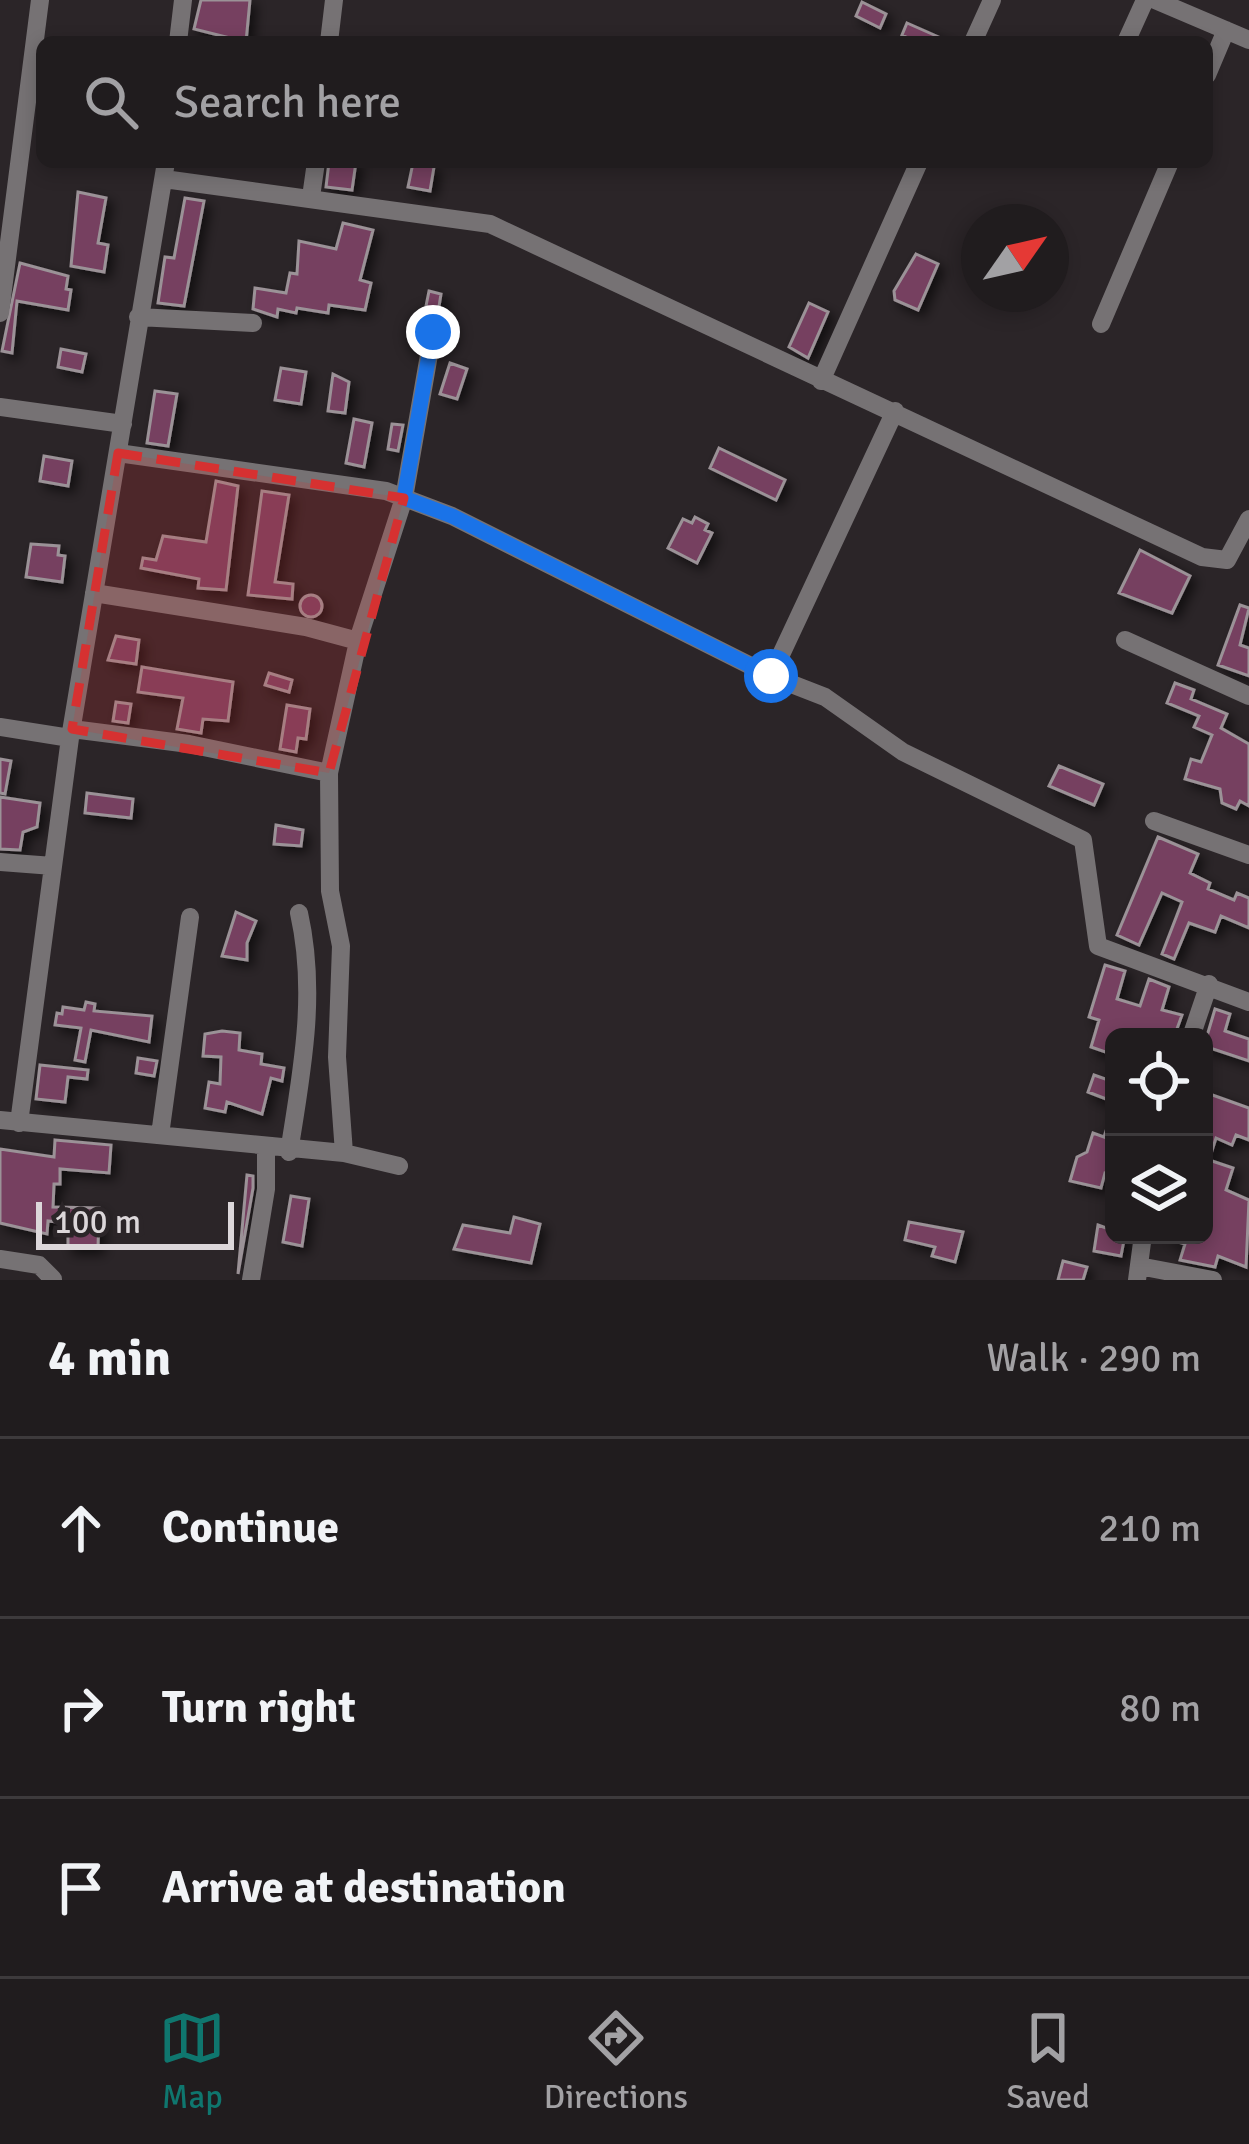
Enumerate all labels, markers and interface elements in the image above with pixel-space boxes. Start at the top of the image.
search box [36,36,1213,168]
icon: search [78,69,144,135]
text: Search here [174,75,401,130]
north arrow [961,204,1069,312]
route end [406,305,460,359]
route start [744,649,798,703]
map controls [1105,1028,1213,1244]
button: locate [1105,1028,1213,1136]
button: layers [1105,1136,1213,1244]
scale bar [36,1196,234,1249]
text: 100 m [54,1202,141,1243]
text: 4 min [48,1327,171,1390]
text: Walk · 290 m [987,1334,1201,1382]
icon: ahead [48,1495,114,1561]
text: Continue [162,1500,339,1555]
text: 210 m [1098,1504,1201,1552]
icon: right [48,1675,114,1741]
text: Turn right [162,1680,356,1735]
text: 80 m [1119,1684,1201,1732]
icon: arrive [48,1855,114,1921]
text: Arrive at destination [162,1860,566,1915]
tab: Map [159,2005,225,2118]
tab: Directions [544,2005,688,2118]
tab: Saved [1007,2005,1090,2118]

